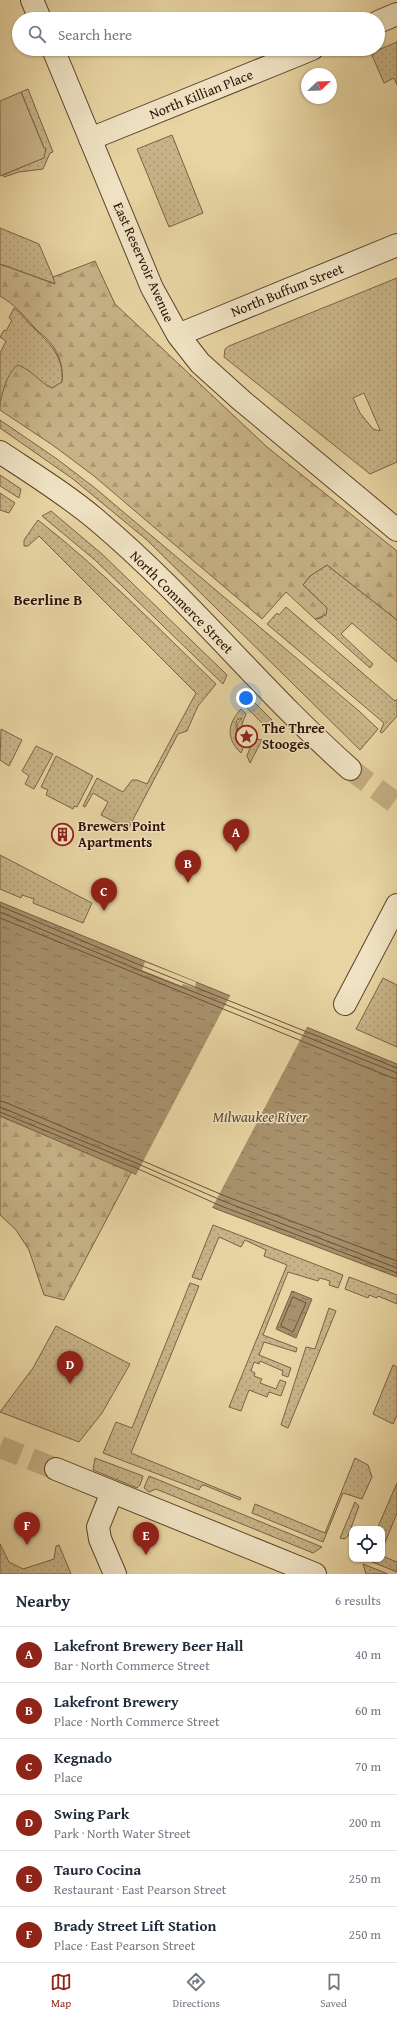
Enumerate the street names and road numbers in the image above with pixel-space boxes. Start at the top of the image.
street label: North Killian Place [146,64,256,124]
street label: East Reservoir Avenue [109,199,180,326]
street label: North Buffum Street [228,258,346,322]
street label: North Commerce Street [126,546,238,658]

